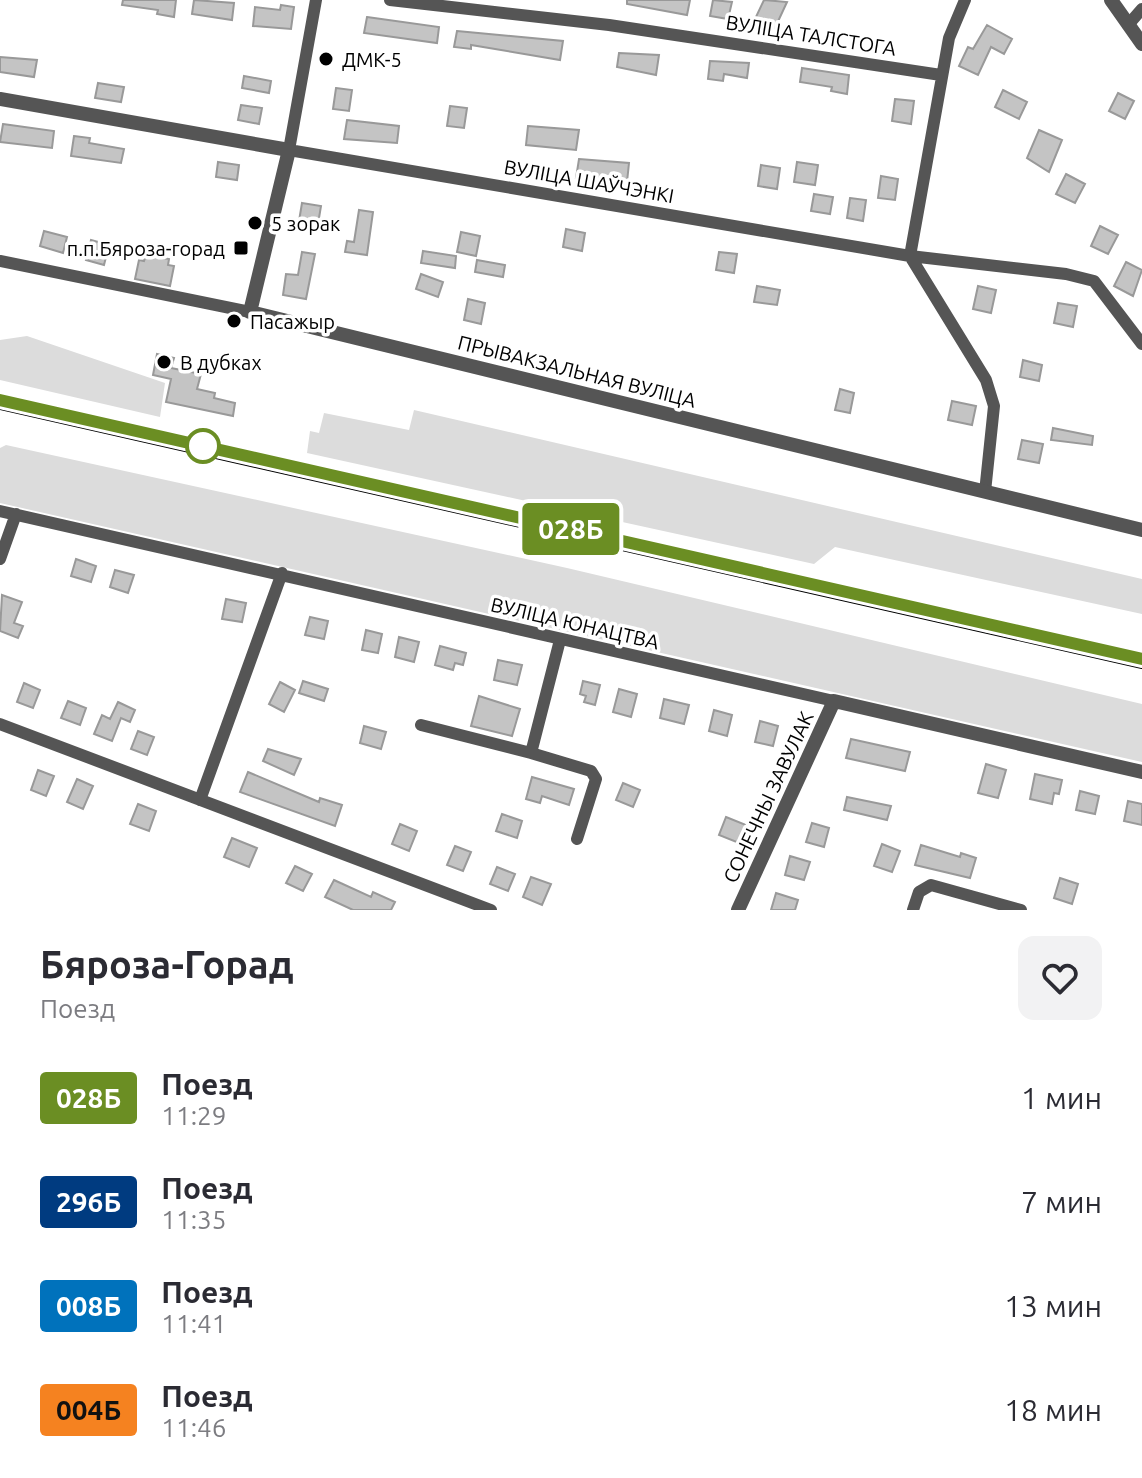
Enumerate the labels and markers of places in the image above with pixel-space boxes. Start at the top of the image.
place label: ДМК-5 [342,48,402,71]
marker: ДМК-5 [317,50,335,68]
place label: 5 зорак [271,212,340,235]
marker: 5 зорак [246,214,264,232]
place label: п.п.Бяроза-горад [67,237,225,260]
marker: п.п.Бяроза-горад [232,239,250,257]
place label: Пасажыр [250,310,335,333]
marker: Пасажыр [225,312,243,330]
place label: В дубках [180,351,261,374]
marker: В дубках [155,353,173,371]
unlabelled marker [186,429,220,463]

